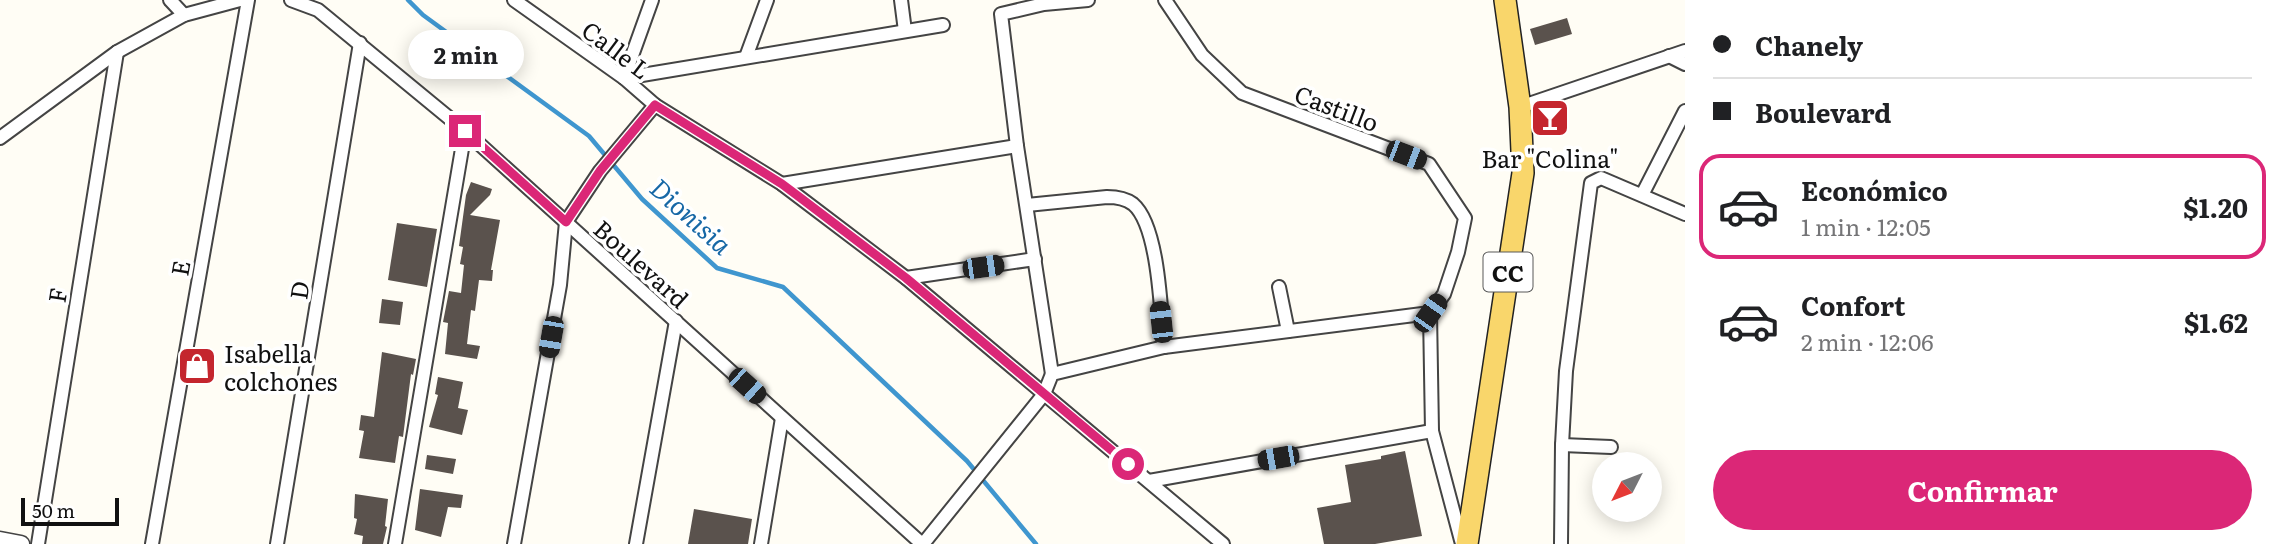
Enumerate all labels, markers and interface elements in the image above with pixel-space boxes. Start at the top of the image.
street label: Calle L [575,12,659,86]
text: Chanely [1755,25,1863,64]
callout: 2 min [407,30,523,78]
text: 2 min [434,37,498,71]
street label: Castillo [1290,75,1384,139]
text: Boulevard [1755,92,1891,131]
bar icon: Bar "Colina" [1529,97,1571,139]
route end [449,115,481,147]
car [1383,138,1430,172]
place label: Bar "Colina" [1481,140,1619,175]
water label: Dionisia [642,168,742,262]
text: Económico [1801,170,1948,209]
icon: car [1717,175,1780,238]
text: $1.20 [2183,187,2248,226]
text: 1 min · 12:05 [1801,209,1931,243]
street label: Boulevard [587,211,698,315]
road number: CC [1484,252,1532,292]
car [961,254,1006,280]
street label: E [160,257,198,279]
street label: D [279,278,317,302]
street label: F [38,285,74,305]
text: Confort [1801,285,1905,324]
car [1410,290,1451,336]
icon: car [1717,290,1780,353]
car [1149,300,1174,344]
text: $1.62 [2184,302,2248,341]
car [538,314,565,360]
text: 2 min · 12:06 [1801,324,1934,358]
place label: Isabella colchones [224,335,338,398]
shop icon: Isabella colchones [176,345,218,387]
car [725,364,770,408]
car [1256,444,1301,472]
route start [1112,448,1144,480]
button: Confirmar [1713,450,2252,530]
north arrow [1592,452,1662,522]
map controls [1592,452,1662,522]
scale bar [21,495,119,527]
text: 50 m [32,496,75,524]

